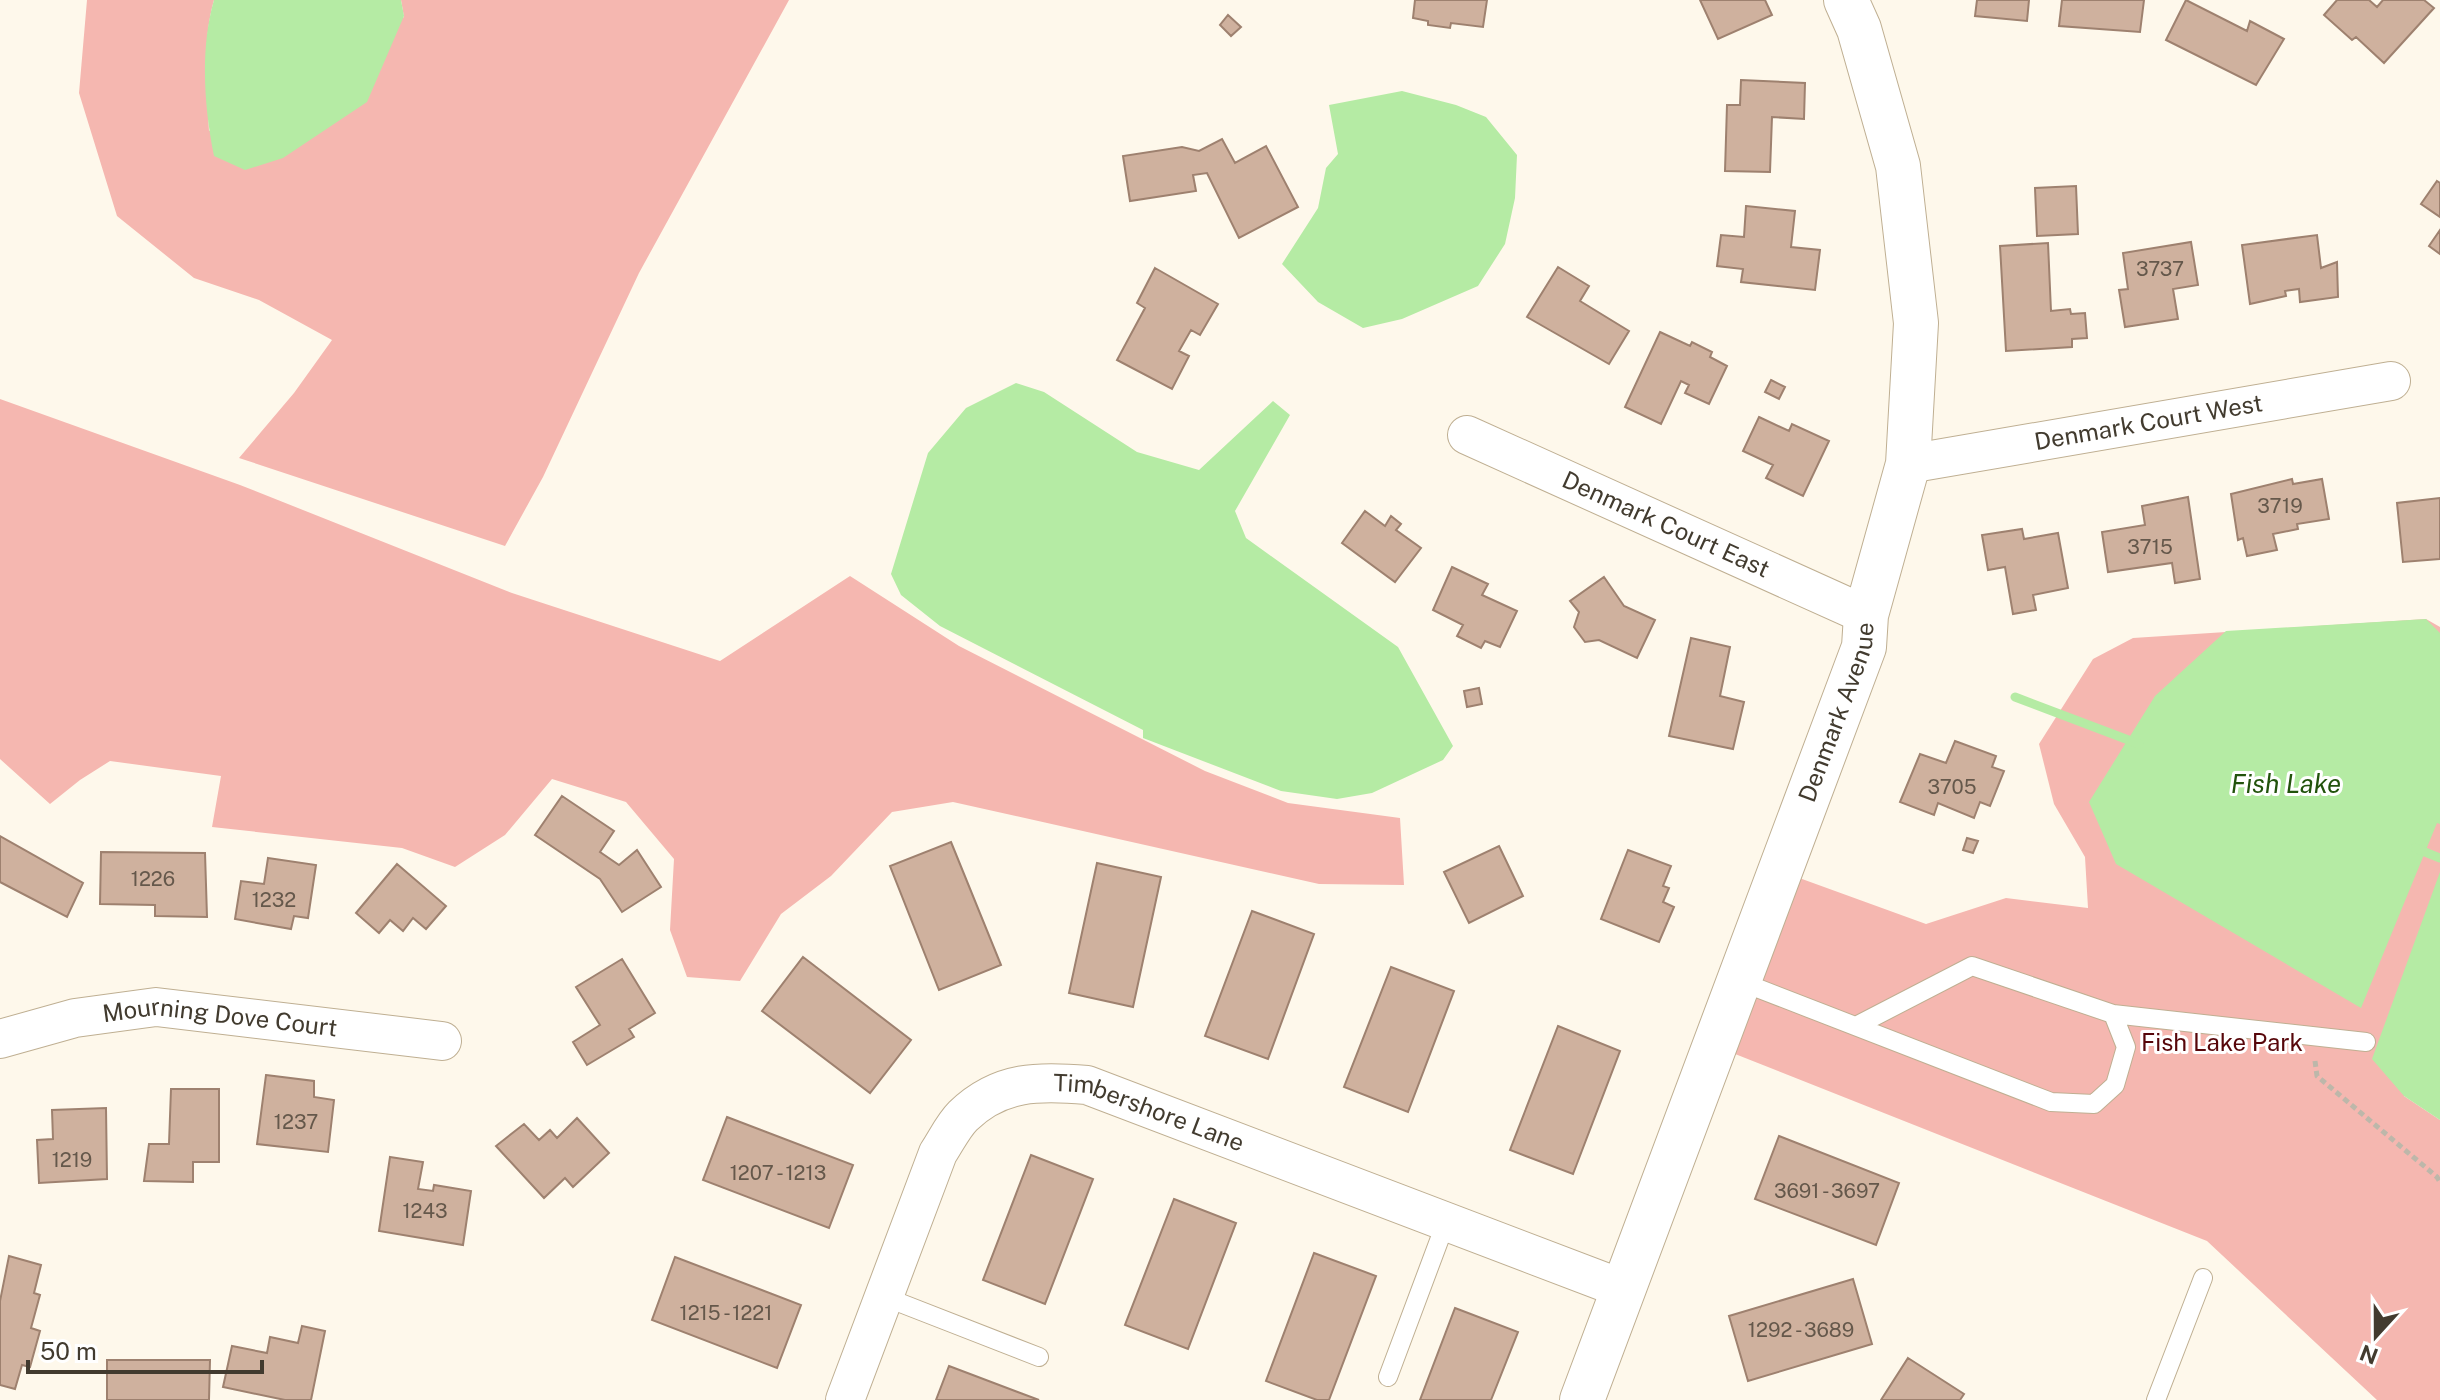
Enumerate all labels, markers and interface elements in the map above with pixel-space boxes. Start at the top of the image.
house number: 3737 [2136,257,2184,281]
street label: Denmark Court West [2032,388,2265,455]
street label: Denmark Court East [1558,465,1774,583]
house number: 3719 [2257,494,2303,518]
house number: 3715 [2127,535,2173,559]
street label: Denmark Avenue [1792,622,1879,806]
water label: Fish Lake [2231,768,2341,799]
house number: 3705 [1928,775,1976,799]
house number: 1226 [131,867,175,891]
house number: 1232 [252,888,296,912]
street label: Mourning Dove Court [101,992,339,1041]
park label: Fish Lake Park [2141,1028,2303,1056]
street label: Timbershore Lane [1053,1068,1248,1157]
house number: 1237 [274,1110,318,1134]
house number: 1219 [52,1148,92,1172]
house number: 1207 - 1213 [730,1161,826,1185]
house number: 3691 - 3697 [1774,1179,1880,1203]
house number: 1243 [402,1199,448,1223]
north arrow [2336,1296,2416,1376]
house number: 1215 - 1221 [680,1301,772,1325]
house number: 1292 - 3689 [1748,1318,1854,1342]
scale bar [28,1324,262,1374]
text: 50 m [40,1337,97,1365]
text: N [2356,1339,2382,1370]

